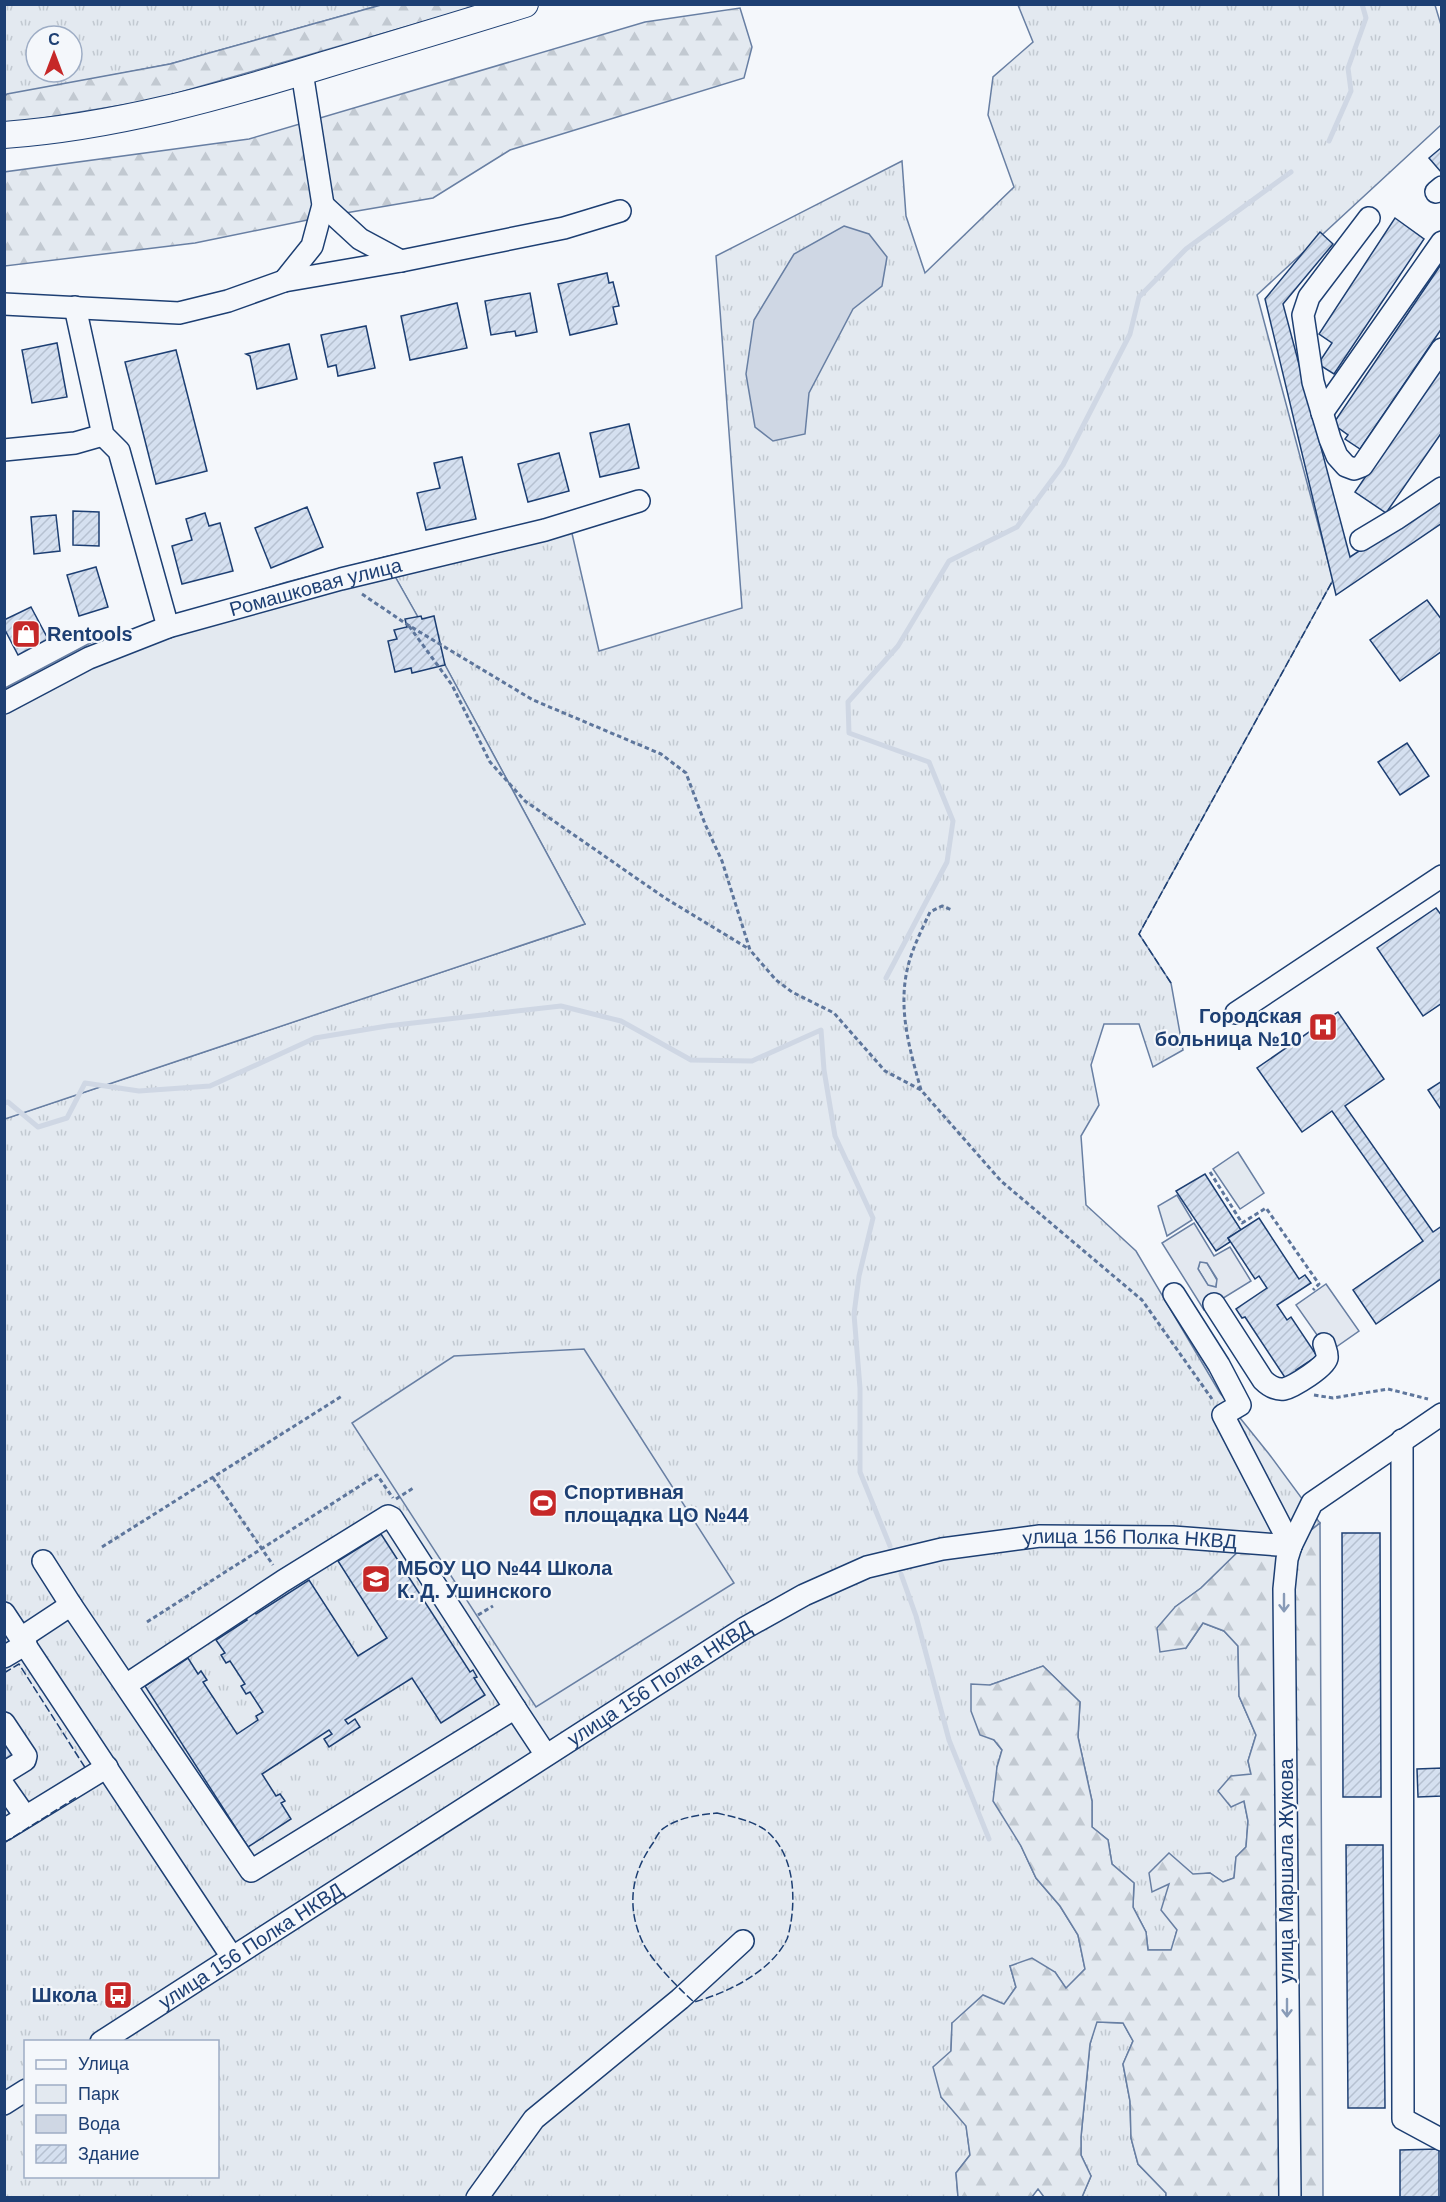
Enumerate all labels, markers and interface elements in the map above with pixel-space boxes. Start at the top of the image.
north arrow [24,24,84,84]
text: С [48,31,60,48]
street label: Ромашковая улица [227,554,405,620]
shop icon: Rentools [10,618,42,650]
place label: Rentools [47,623,133,645]
place label: Городская больница №10 [1155,1005,1302,1050]
hospital icon: Городская больница №10 [1307,1011,1339,1043]
place label: Спортивная площадка ЦО №44 [564,1481,750,1526]
sports icon: Спортивная площадка ЦО №44 [527,1487,559,1519]
street label: улица 156 Полка НКВД [1021,1525,1238,1553]
place label: МБОУ ЦО №44 Школа К. Д. Ушинского [397,1557,613,1602]
school or university icon: МБОУ ЦО №44 Школа К. Д. Ушинского [360,1563,392,1595]
one-way arrow [1278,1593,1290,1613]
street label: улица 156 Полка НКВД [563,1615,756,1750]
street label: улица Маршала Жукова [1275,1758,1297,1984]
street label: улица 156 Полка НКВД [154,1878,347,2013]
bus stop icon: Школа [102,1979,134,2011]
place label: Школа [32,1984,98,2006]
one-way arrow [1281,1998,1293,2018]
legend [24,2040,219,2178]
text: Улица [78,2054,130,2074]
text: Парк [78,2084,119,2104]
text: Вода [78,2114,121,2134]
text: Здание [78,2144,139,2164]

